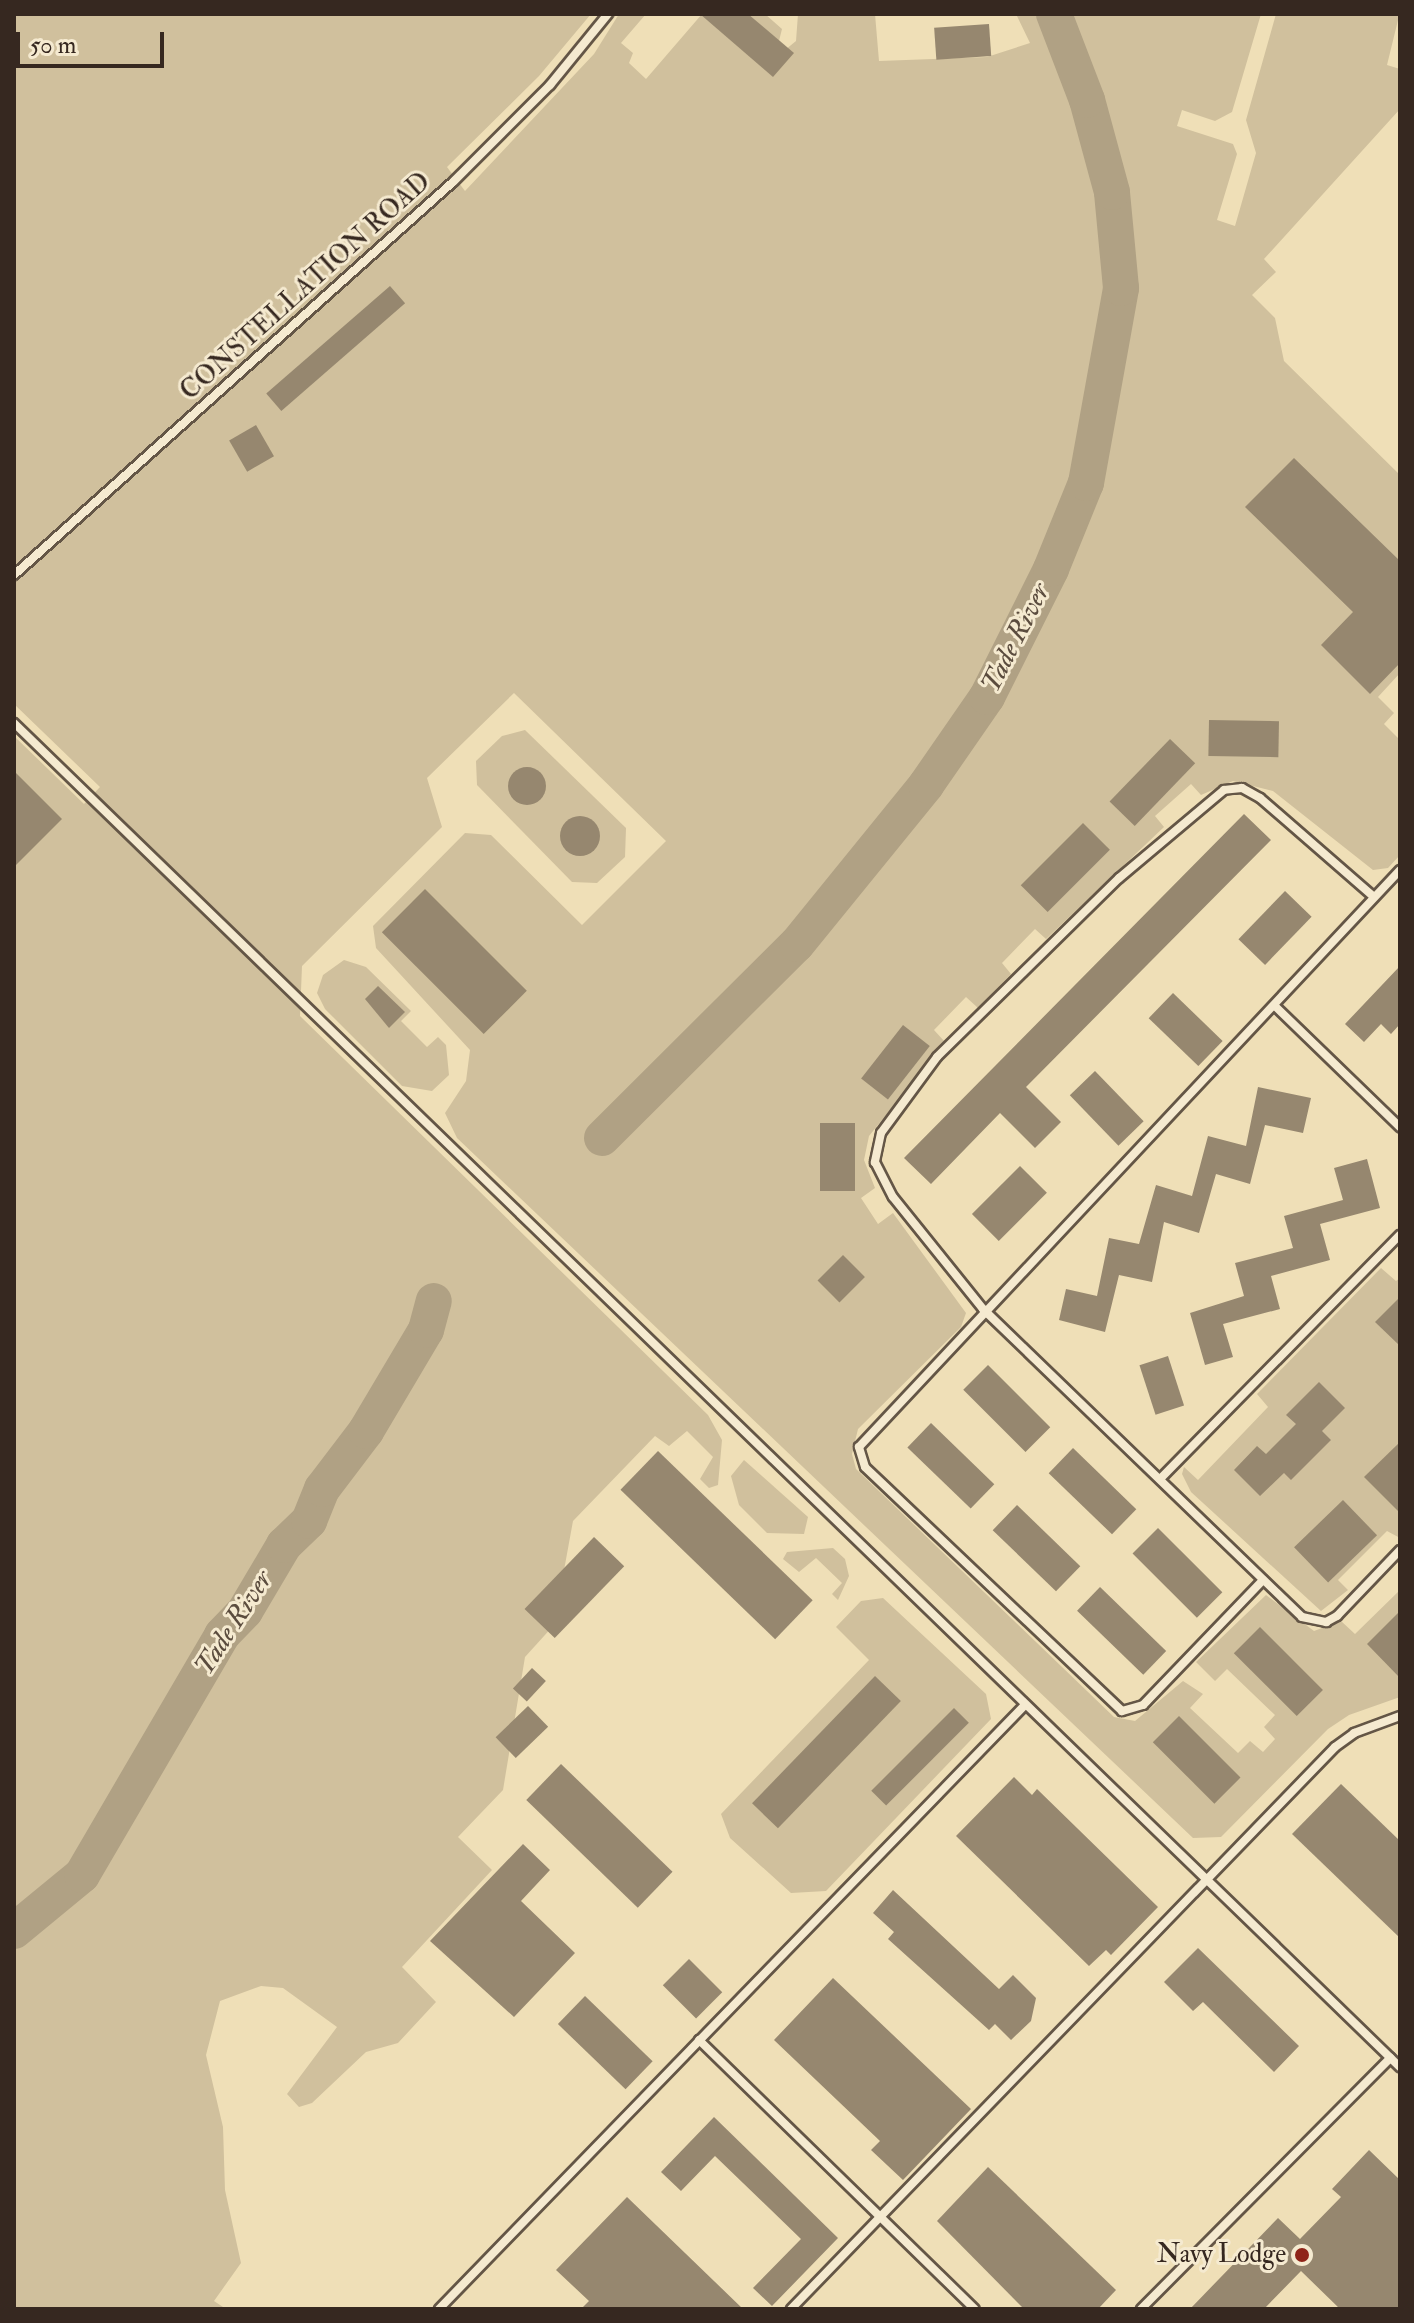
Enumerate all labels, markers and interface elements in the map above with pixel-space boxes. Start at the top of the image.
scale bar [20,16,168,66]
text: 50 m [30,30,76,61]
street label: CONSTELLATION ROAD [175,167,437,407]
water label: Tade River [974,578,1058,698]
water label: Tade River [188,1565,280,1681]
place label: Navy Lodge [1157,2239,1286,2271]
marker: Navy Lodge [1293,2246,1311,2264]

